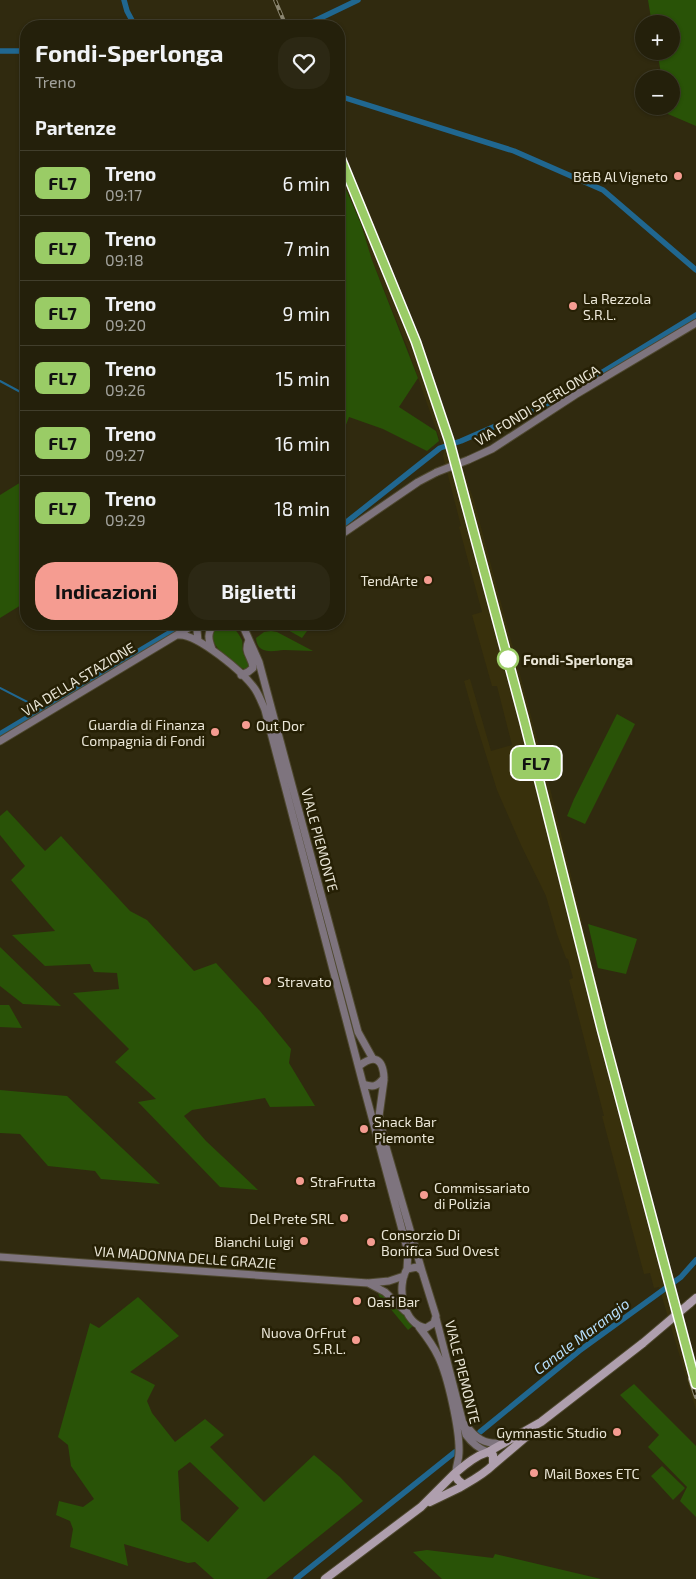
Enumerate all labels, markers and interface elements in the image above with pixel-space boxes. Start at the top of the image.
map controls [635,15,680,115]
button: + [635,15,680,60]
button: heart [278,37,330,89]
text: Fondi-Sperlonga [35,38,224,67]
button: − [635,70,680,115]
text: Treno [35,72,76,91]
text: Partenze [35,116,116,139]
text: Treno [105,162,156,185]
place label: B&B Al Vigneto [573,168,668,185]
marker: B&B Al Vigneto [672,170,684,182]
text: FL7 [48,172,77,194]
text: 6 min [282,172,330,195]
text: 09:17 [105,185,142,204]
text: Treno [105,227,156,250]
text: FL7 [48,237,77,259]
text: 7 min [284,237,330,260]
text: 09:18 [105,250,144,269]
place label: La Rezzola S.R.L. [583,290,651,323]
text: Treno [105,292,156,315]
marker: La Rezzola S.R.L. [567,300,579,312]
text: FL7 [48,302,77,324]
text: 9 min [282,302,330,325]
text: 09:20 [105,315,146,334]
text: Treno [105,357,156,380]
street label: VIA FONDI SPERLONGA [471,361,603,449]
text: FL7 [48,367,77,389]
text: 15 min [276,367,330,390]
text: 09:26 [105,380,146,399]
text: Treno [105,422,156,445]
text: FL7 [48,432,77,454]
text: 16 min [275,432,330,455]
text: 09:27 [105,445,145,464]
text: Treno [105,487,156,510]
text: FL7 [48,497,77,519]
text: 18 min [274,497,330,520]
text: 09:29 [105,510,146,529]
button: Indicazioni [35,562,178,620]
button: Biglietti [188,562,330,620]
place label: TendArte [361,572,418,589]
marker: TendArte [422,574,434,586]
street label: VIA DELLA STAZIONE [18,638,138,720]
marker: Fondi-Sperlonga [497,648,519,670]
place label: Fondi-Sperlonga [523,651,633,668]
place label: Guardia di Finanza Compagnia di Fondi [81,716,205,749]
place label: Out Dor [256,717,305,734]
marker: Out Dor [240,719,252,731]
marker: Guardia di Finanza Compagnia di Fondi [209,726,221,738]
line badge: FL7 [507,747,565,779]
text: FL7 [522,752,550,774]
street label: VIALE PIEMONTE [298,786,342,894]
place label: Stravato [277,973,332,990]
marker: Stravato [261,975,273,987]
place label: Snack Bar Piemonte [374,1113,437,1146]
marker: Snack Bar Piemonte [358,1123,370,1135]
place label: StraFrutta [310,1173,376,1190]
marker: StraFrutta [294,1175,306,1187]
place label: Commissariato di Polizia [434,1179,530,1212]
marker: Commissariato di Polizia [418,1189,430,1201]
place label: Del Prete SRL [249,1210,334,1227]
marker: Del Prete SRL [338,1212,350,1224]
place label: Consorzio Di Bonifica Sud Ovest [381,1226,499,1259]
place label: Bianchi Luigi [215,1233,294,1250]
marker: Bianchi Luigi [298,1235,310,1247]
marker: Consorzio Di Bonifica Sud Ovest [365,1236,377,1248]
street label: VIA MADONNA DELLE GRAZIE [93,1242,277,1272]
place label: Oasi Bar [367,1293,420,1310]
water label: Canale Marangio [529,1294,633,1378]
marker: Oasi Bar [351,1295,363,1307]
street label: VIALE PIEMONTE [442,1318,484,1426]
place label: Nuova OrFrut S.R.L. [261,1324,346,1357]
marker: Nuova OrFrut S.R.L. [350,1334,362,1346]
place label: Gymnastic Studio [496,1424,607,1441]
marker: Gymnastic Studio [611,1426,623,1438]
place label: Mail Boxes ETC [544,1465,640,1482]
marker: Mail Boxes ETC [528,1467,540,1479]

